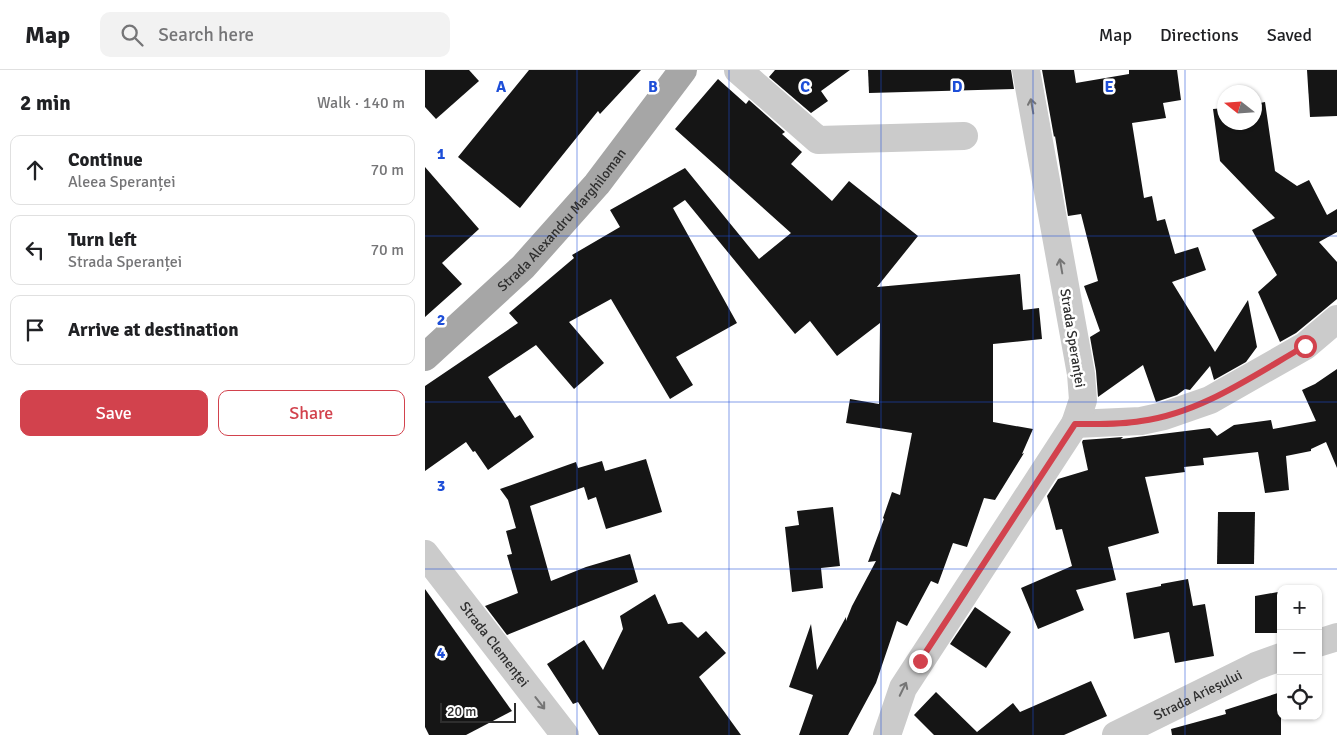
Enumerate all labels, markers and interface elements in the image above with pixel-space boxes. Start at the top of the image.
search box [100,12,450,57]
text: Map [25,20,70,50]
icon: search [118,21,146,49]
text: Search here [158,23,254,47]
text: Map [1099,24,1132,46]
text: Directions [1160,24,1239,46]
text: Saved [1267,24,1312,46]
text: A [496,77,507,97]
text: B [648,77,658,97]
text: C [800,77,810,97]
text: D [952,77,963,97]
text: E [1104,77,1114,97]
north arrow [1217,85,1262,130]
text: 2 min [20,90,71,116]
text: Walk · 140 m [317,93,405,113]
one-way arrow [1027,98,1037,114]
text: 1 [437,144,446,164]
street label: Strada Alexandru Marghiloman [494,145,630,295]
text: Continue [68,148,143,172]
icon: ahead [21,156,49,184]
text: 70 m [370,160,404,180]
text: Aleea Speranței [68,172,176,192]
text: Turn left [68,228,137,252]
icon: left [21,236,49,264]
text: 70 m [370,240,404,260]
text: Strada Speranței [68,252,182,272]
one-way arrow [1056,258,1065,274]
street label: Strada Speranței [1056,287,1089,389]
text: 2 [437,310,445,330]
icon: arrive [21,316,49,344]
text: Arrive at destination [68,318,239,342]
route start [1294,335,1317,358]
button: Save [20,390,208,436]
button: Share [218,390,405,436]
text: 3 [437,476,445,496]
map controls [1277,585,1322,720]
button: + [1277,585,1322,630]
street label: Strada Clemenței [456,598,533,691]
button: − [1277,630,1322,675]
text: 4 [437,643,446,663]
route end [909,650,932,673]
street label: Strada Arieșului [1151,666,1245,724]
button: locate [1277,675,1322,720]
one-way arrow [899,682,909,697]
one-way arrow [535,696,546,709]
scale bar [440,700,516,723]
text: 20 m [447,703,476,720]

